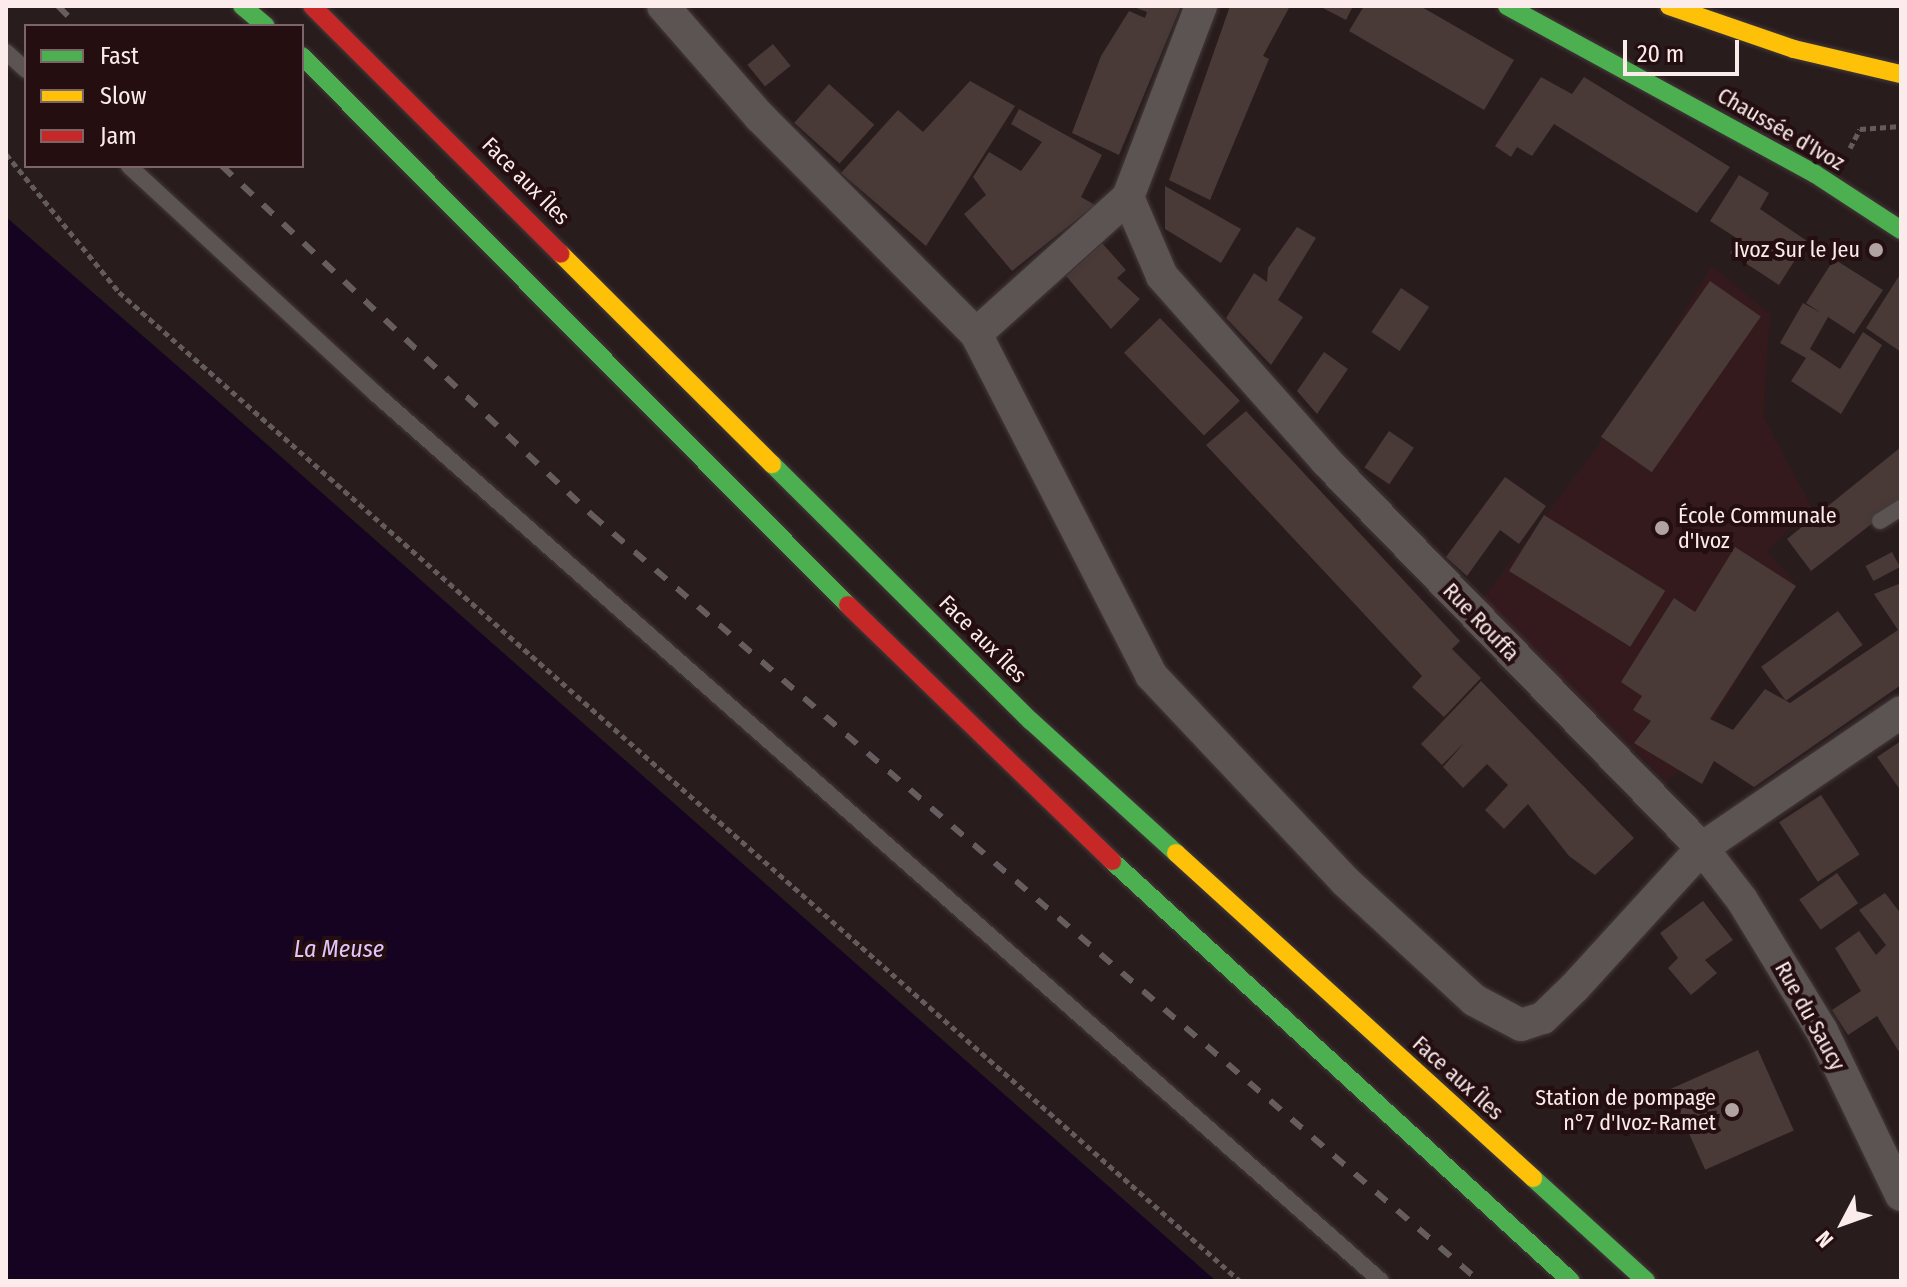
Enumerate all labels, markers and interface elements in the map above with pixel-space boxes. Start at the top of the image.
legend [24,24,304,168]
scale bar [1627,24,1743,74]
text: 20 m [1637,40,1684,68]
text: Fast [100,42,139,70]
text: Slow [100,82,146,110]
street label: Chaussée d'Ivoz [1713,82,1849,176]
text: Jam [100,122,137,150]
street label: Face aux Îles [477,132,575,230]
place label: Ivoz Sur le Jeu [1734,237,1860,263]
marker: Ivoz Sur le Jeu [1867,241,1885,259]
place label: École Communale d'Ivoz [1678,502,1837,554]
marker: École Communale d'Ivoz [1653,519,1671,537]
street label: Rue Rouffa [1437,578,1525,666]
street label: Face aux Îles [934,590,1032,688]
water label: La Meuse [294,936,384,964]
street label: Rue du Saucy [1769,957,1851,1075]
street label: Face aux Îles [1407,1030,1509,1126]
place label: Station de pompage n°7 d'Ivoz-Ramet [1535,1084,1716,1136]
marker: Station de pompage n°7 d'Ivoz-Ramet [1723,1101,1741,1119]
north arrow [1803,1183,1883,1263]
text: N [1810,1225,1839,1253]

